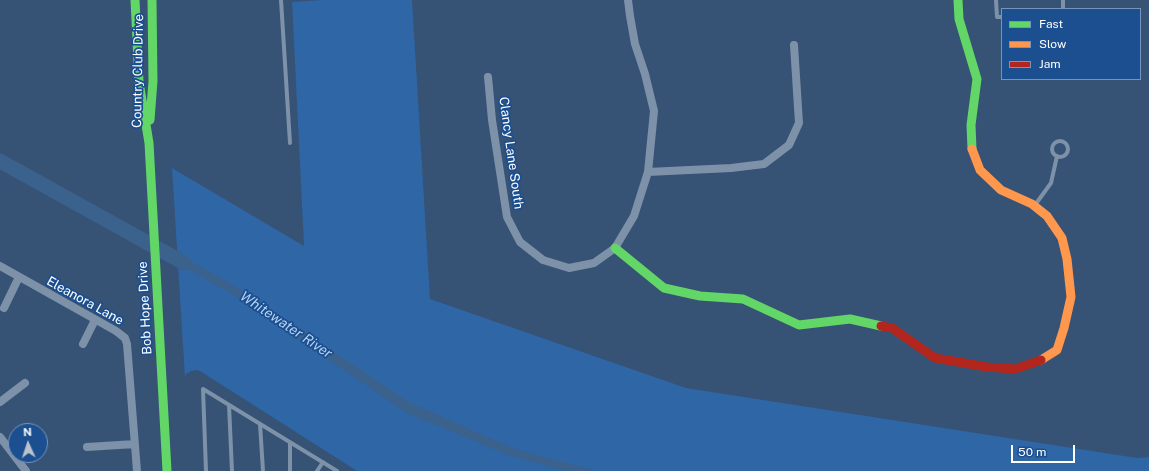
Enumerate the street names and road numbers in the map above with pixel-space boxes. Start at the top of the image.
street label: Country Club Drive [129,14,147,128]
street label: Clancy Lane South [495,96,527,210]
street label: Bob Hope Drive [135,261,155,355]
street label: Eleanora Lane [44,273,126,329]

